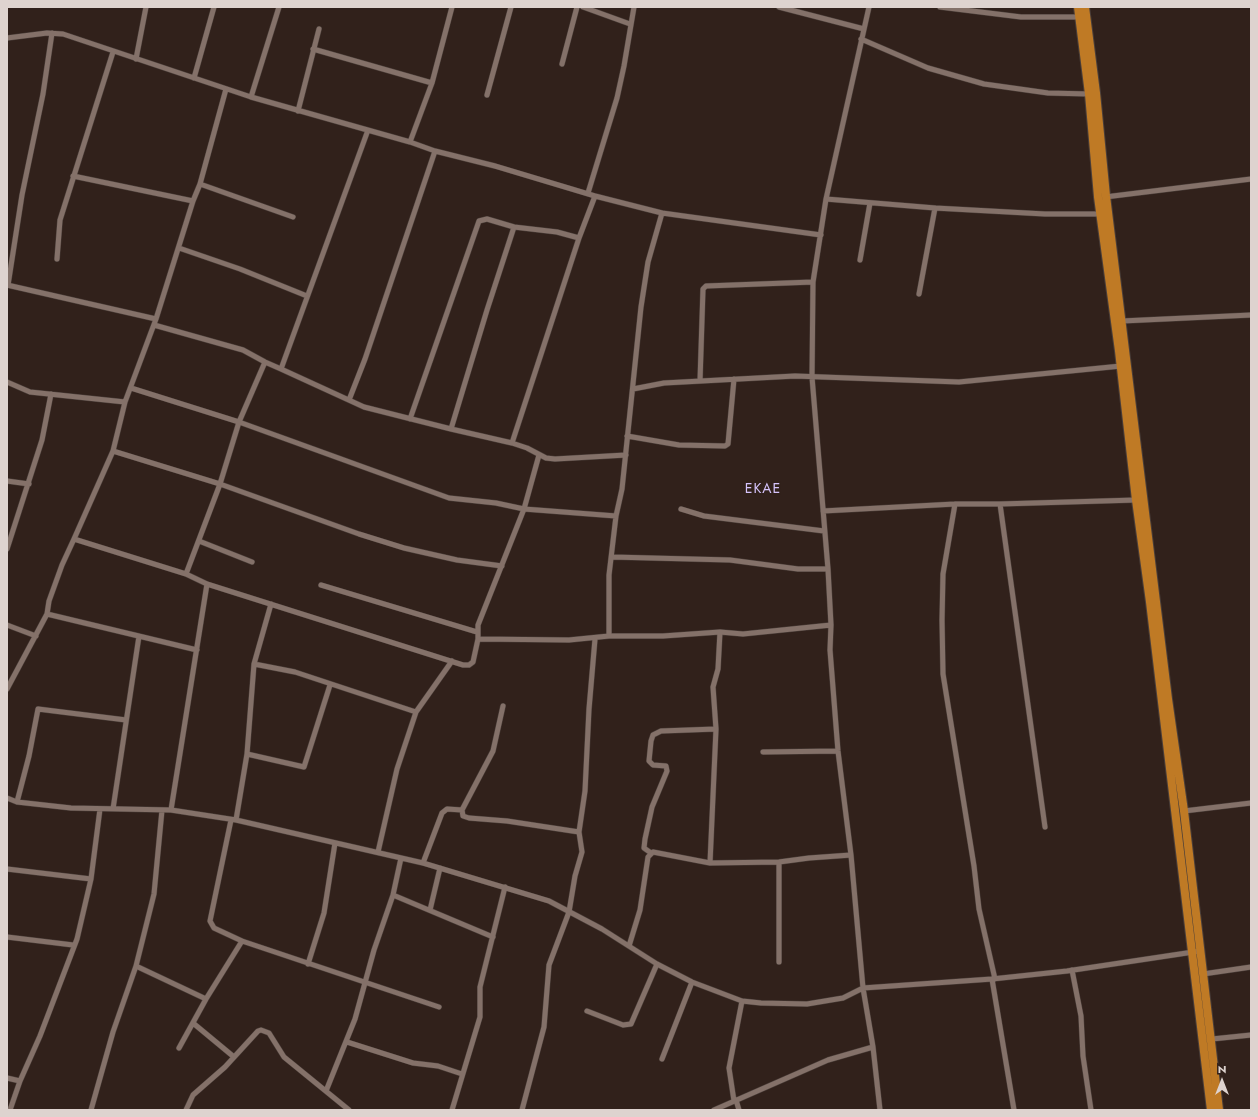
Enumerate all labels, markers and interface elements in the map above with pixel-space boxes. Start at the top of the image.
district label: EKAE [745,482,781,498]
north arrow [1202,1061,1242,1101]
text: N [1218,1061,1226,1077]

